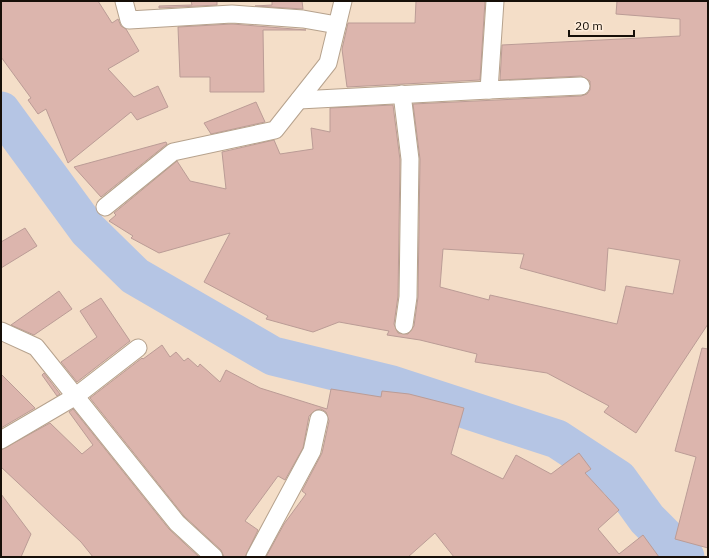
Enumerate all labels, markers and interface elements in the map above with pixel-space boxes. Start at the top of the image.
scale bar [569,12,634,38]
text: 20 m [575,18,603,33]

